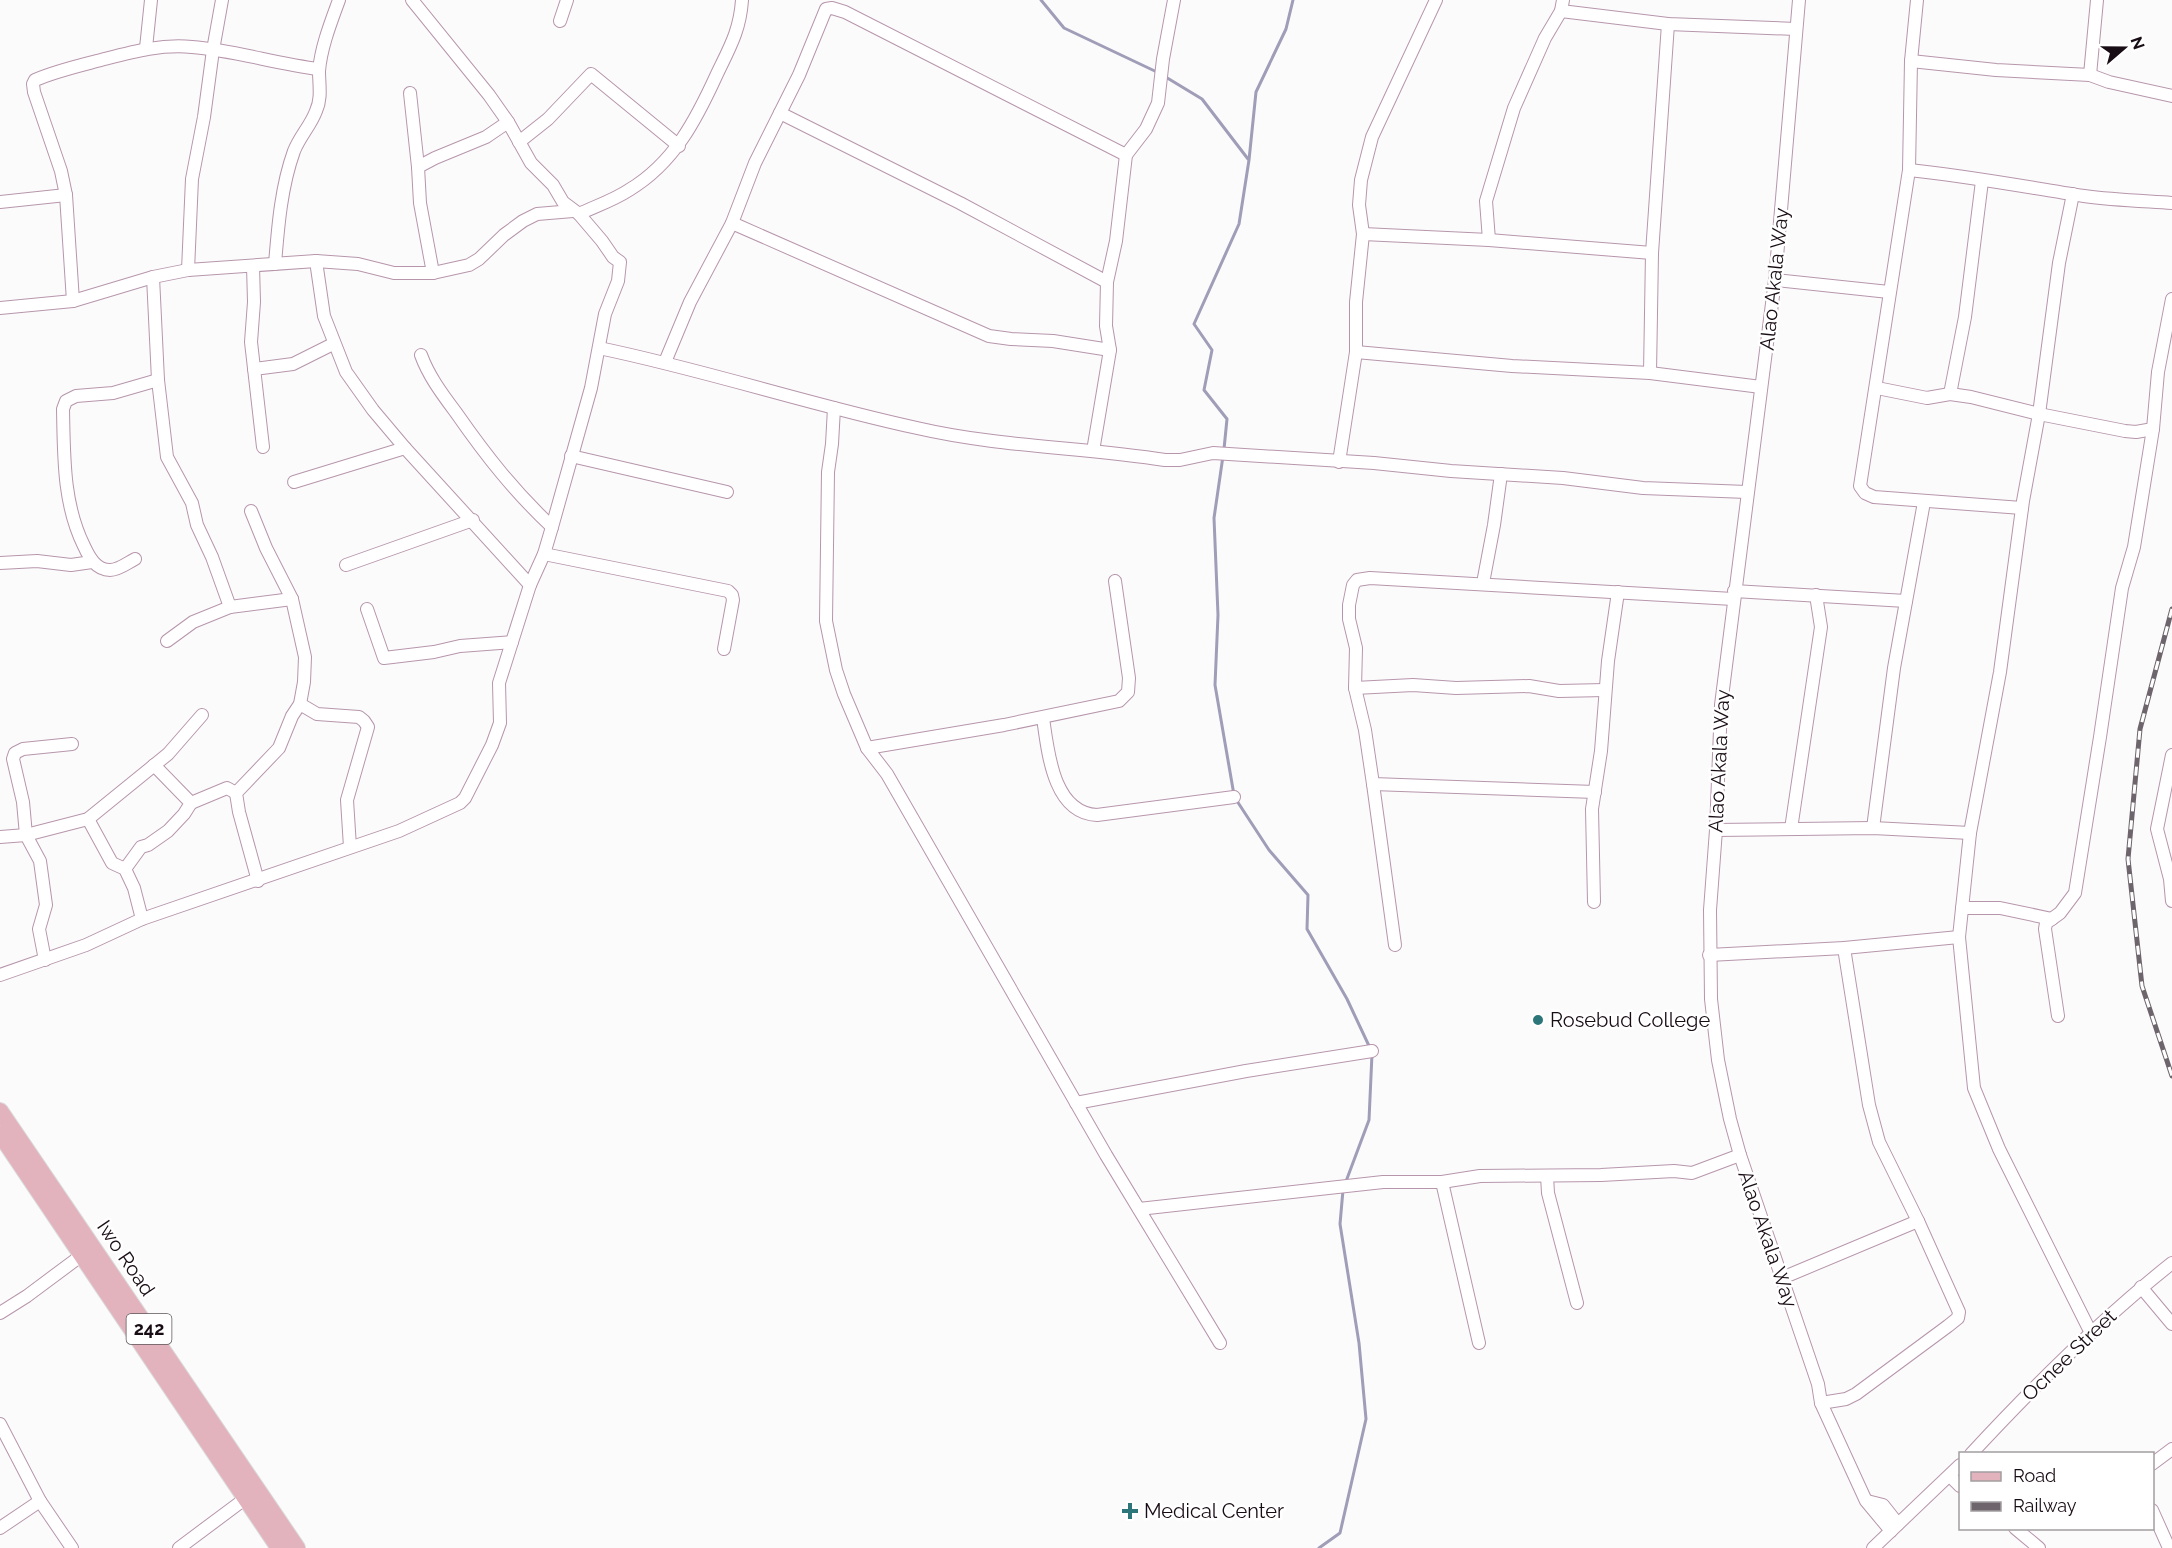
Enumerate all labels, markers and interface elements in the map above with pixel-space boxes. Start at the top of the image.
north arrow [2094,18,2154,78]
text: N [2127,34,2149,52]
street label: Alao Akala Way [1755,206,1793,351]
street label: Alao Akala Way [1703,689,1735,833]
place label: Rosebud College [1550,1008,1710,1032]
marker: Rosebud College [1531,1013,1545,1027]
street label: Alao Akala Way [1733,1167,1803,1311]
street label: Iwo Road [92,1216,160,1300]
street label: Ocnee Street [2017,1304,2121,1406]
road number: 242 [126,1314,172,1344]
legend [1959,1452,2154,1530]
text: Road [2013,1465,2056,1486]
text: Railway [2013,1495,2077,1516]
place label: Medical Center [1144,1499,1284,1523]
marker: Medical Center [1121,1502,1139,1520]

